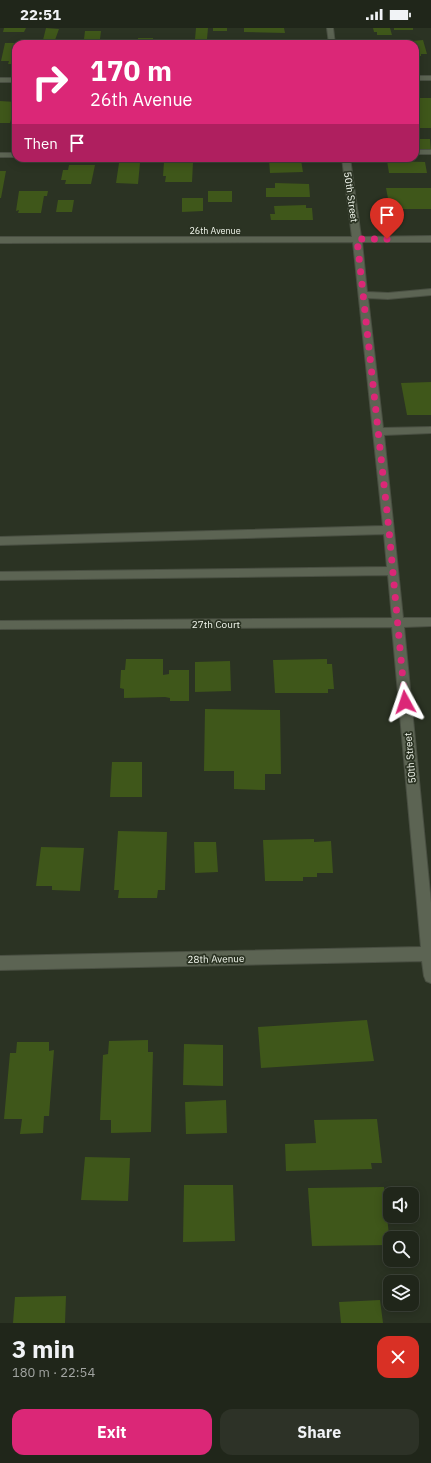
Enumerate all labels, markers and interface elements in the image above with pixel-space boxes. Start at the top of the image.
text: 22:51 [20,5,61,24]
text: 170 m [90,52,172,89]
icon: right [24,56,76,108]
text: 26th Avenue [90,88,193,111]
icon: arrive [66,132,88,154]
text: Then [24,134,58,153]
street label: 50th Street [341,171,361,224]
pin [370,198,404,239]
icon: arrive [376,204,398,226]
street label: 26th Avenue [189,225,241,236]
street label: 27th Court [192,618,241,631]
position arrow [384,681,426,723]
street label: 50th Street [401,732,419,784]
street label: 28th Avenue [187,952,245,966]
map controls [383,1187,419,1311]
button: sound [383,1187,419,1223]
button: search [383,1231,419,1267]
button: layers [383,1275,419,1311]
text: 3 min [12,1333,75,1365]
button: close [377,1336,419,1378]
text: 180 m · 22:54 [12,1364,95,1381]
button: Exit [12,1409,212,1455]
button: Share [220,1409,419,1455]

